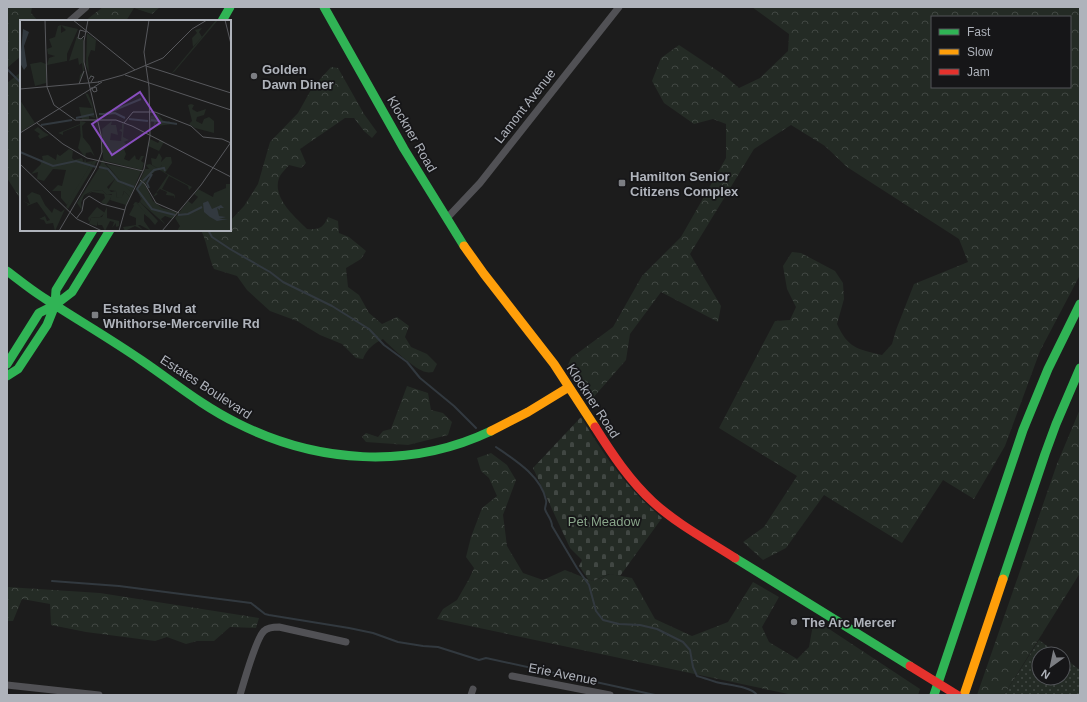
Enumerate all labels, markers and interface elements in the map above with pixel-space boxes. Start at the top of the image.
legend [931,16,1071,88]
inset map [20,20,231,231]
text: Fast [967,25,991,39]
text: Slow [967,45,993,59]
place label: Golden Dawn Diner [262,62,334,92]
text: Jam [967,65,990,79]
street label: Lamont Avenue [491,66,559,146]
marker: Golden Dawn Diner [249,71,259,81]
street label: Klockner Road [384,93,440,175]
place label: Hamilton Senior Citizens Complex [630,169,739,199]
marker: Hamilton Senior Citizens Complex [617,178,627,188]
place label: Estates Blvd at Whithorse-Mercerville Rd [103,301,260,331]
marker: Estates Blvd at Whithorse-Mercerville Rd [90,310,100,320]
street label: Estates Boulevard [158,352,254,422]
street label: Klockner Road [563,361,623,441]
park label: Pet Meadow [568,514,641,529]
place label: The Arc Mercer [802,615,896,630]
marker: The Arc Mercer [789,617,799,627]
north arrow [1031,646,1071,686]
street label: Erie Avenue [527,660,599,688]
text: N [1039,667,1052,682]

